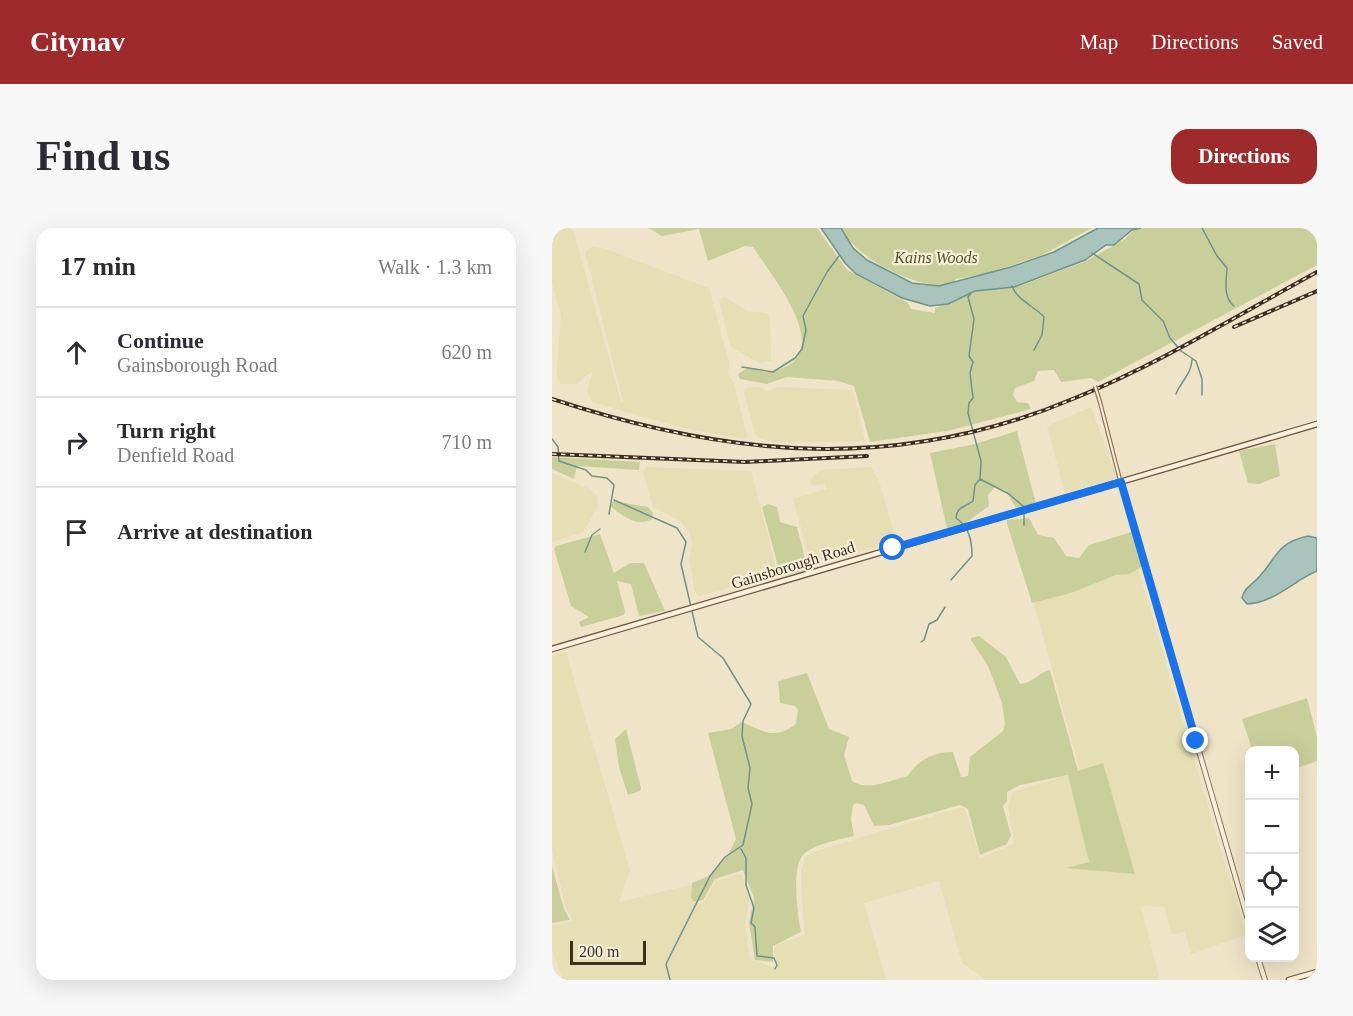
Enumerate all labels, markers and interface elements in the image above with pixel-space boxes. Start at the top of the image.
text: Citynav [30,26,125,57]
text: Map [1080,30,1118,54]
text: Directions [1151,30,1239,54]
text: Saved [1272,30,1323,54]
button: Directions [1171,129,1317,184]
text: Find us [36,133,170,179]
park label: Kains Woods [893,249,978,266]
text: 17 min [60,252,136,281]
text: Walk · 1.3 km [378,256,492,278]
text: Continue [117,328,204,353]
icon: ahead [60,336,93,369]
text: 620 m [441,341,492,363]
text: Gainsborough Road [117,354,278,376]
text: Turn right [117,418,216,443]
icon: right [60,426,93,459]
text: 710 m [441,431,492,453]
text: Denfield Road [117,444,234,466]
icon: arrive [60,516,93,549]
text: Arrive at destination [117,519,313,544]
route start [879,534,905,560]
street label: Gainsborough Road [729,538,857,593]
route end [1182,727,1208,753]
map controls [1245,746,1299,962]
button: + [1245,746,1299,800]
button: − [1245,800,1299,854]
button: locate [1245,854,1299,908]
button: layers [1245,908,1299,962]
scale bar [570,938,646,966]
text: 200 m [579,943,619,960]

